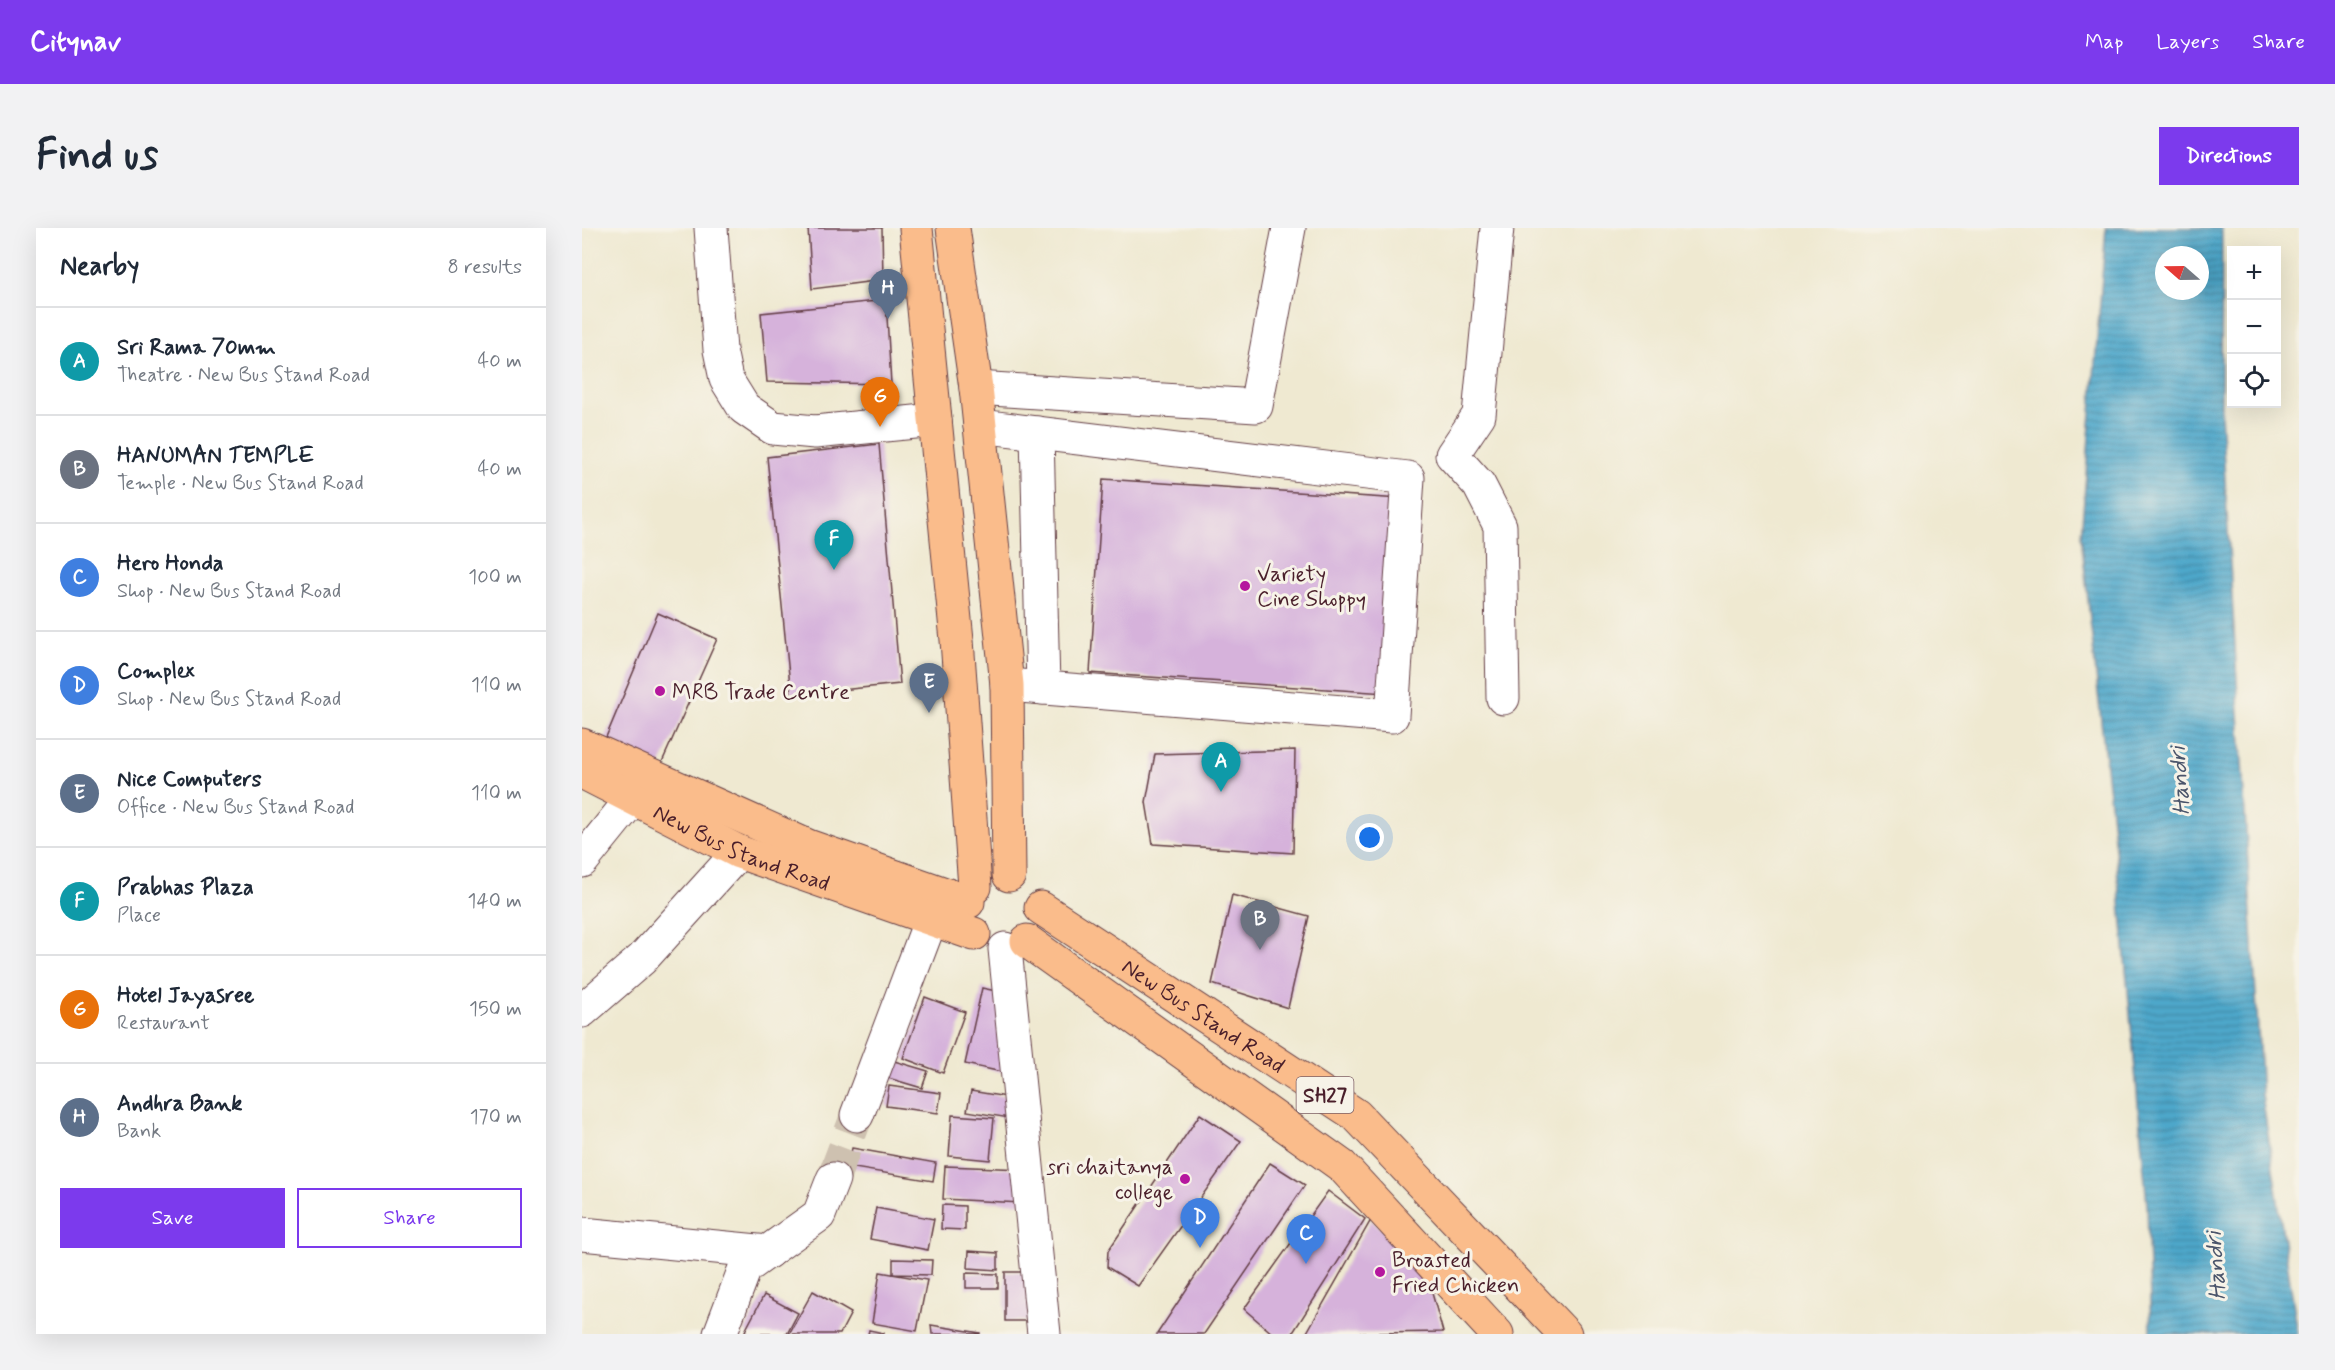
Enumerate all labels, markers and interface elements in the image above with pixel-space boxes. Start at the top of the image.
text: Citynav [30,24,121,61]
text: Map [2085,28,2123,56]
text: Layers [2156,28,2219,56]
text: Share [2252,28,2305,56]
button: Directions [2159,127,2299,185]
text: Find us [36,129,158,184]
north arrow [2155,246,2209,300]
map controls [2227,246,2281,408]
button: + [2227,246,2281,300]
text: Nearby [60,250,139,284]
text: 8 results [448,254,522,281]
pin: H [868,270,908,319]
button: − [2227,300,2281,354]
text: Sri Rama 70mm [117,334,276,362]
text: A [73,348,86,375]
text: 40 m [478,348,522,375]
button: locate [2227,354,2281,408]
text: Theatre · New Bus Stand Road [117,362,370,389]
pin: G [860,378,900,427]
text: HANUMAN TEMPLE [117,442,314,470]
text: B [73,456,86,483]
text: 40 m [478,456,522,483]
text: Temple · New Bus Stand Road [117,470,364,497]
pin: F [814,520,854,570]
text: Hero Honda [117,550,224,578]
place label: Variety Cine Shoppy [1257,561,1366,614]
text: C [72,564,87,591]
text: 100 m [468,564,522,591]
text: Shop · New Bus Stand Road [117,578,341,605]
marker: Variety Cine Shoppy [1238,579,1252,593]
text: Complex [117,658,195,686]
pin: E [910,664,948,713]
text: D [73,672,86,699]
text: 110 m [471,672,522,699]
place label: MRB Trade Centre [672,679,850,707]
marker: MRB Trade Centre [653,684,667,698]
text: Shop · New Bus Stand Road [117,686,341,713]
pin: A [1202,742,1240,792]
water label: Handri [2163,744,2198,816]
text: Nice Computers [117,766,262,794]
text: E [74,780,85,807]
text: 110 m [471,780,522,807]
text: Office · New Bus Stand Road [117,794,354,821]
street label: New Bus Stand Road [648,799,833,899]
your location [1355,823,1384,852]
text: Prabhas Plaza [117,874,254,902]
text: F [74,888,85,915]
text: 140 m [468,888,522,915]
pin: B [1240,900,1280,950]
text: Place [117,902,161,929]
street label: New Bus Stand Road [1116,953,1290,1080]
text: Hotel Jayasree [117,982,254,1010]
text: G [73,996,86,1023]
text: 150 m [469,996,522,1023]
text: Restaurant [117,1010,210,1037]
road number: SH27 [1296,1077,1353,1113]
text: Andhra Bank [117,1090,242,1118]
text: H [73,1104,86,1131]
text: 170 m [470,1104,522,1131]
text: Bank [117,1118,161,1145]
place label: sri chaitanya college [1046,1154,1173,1208]
marker: sri chaitanya college [1178,1172,1192,1186]
button: Save [60,1188,285,1248]
button: Share [297,1188,522,1248]
pin: D [1180,1198,1220,1248]
pin: C [1286,1214,1326,1264]
water label: Handri [2199,1229,2234,1301]
place label: Broasted Fried Chicken [1392,1247,1519,1300]
marker: Broasted Fried Chicken [1373,1265,1387,1279]

